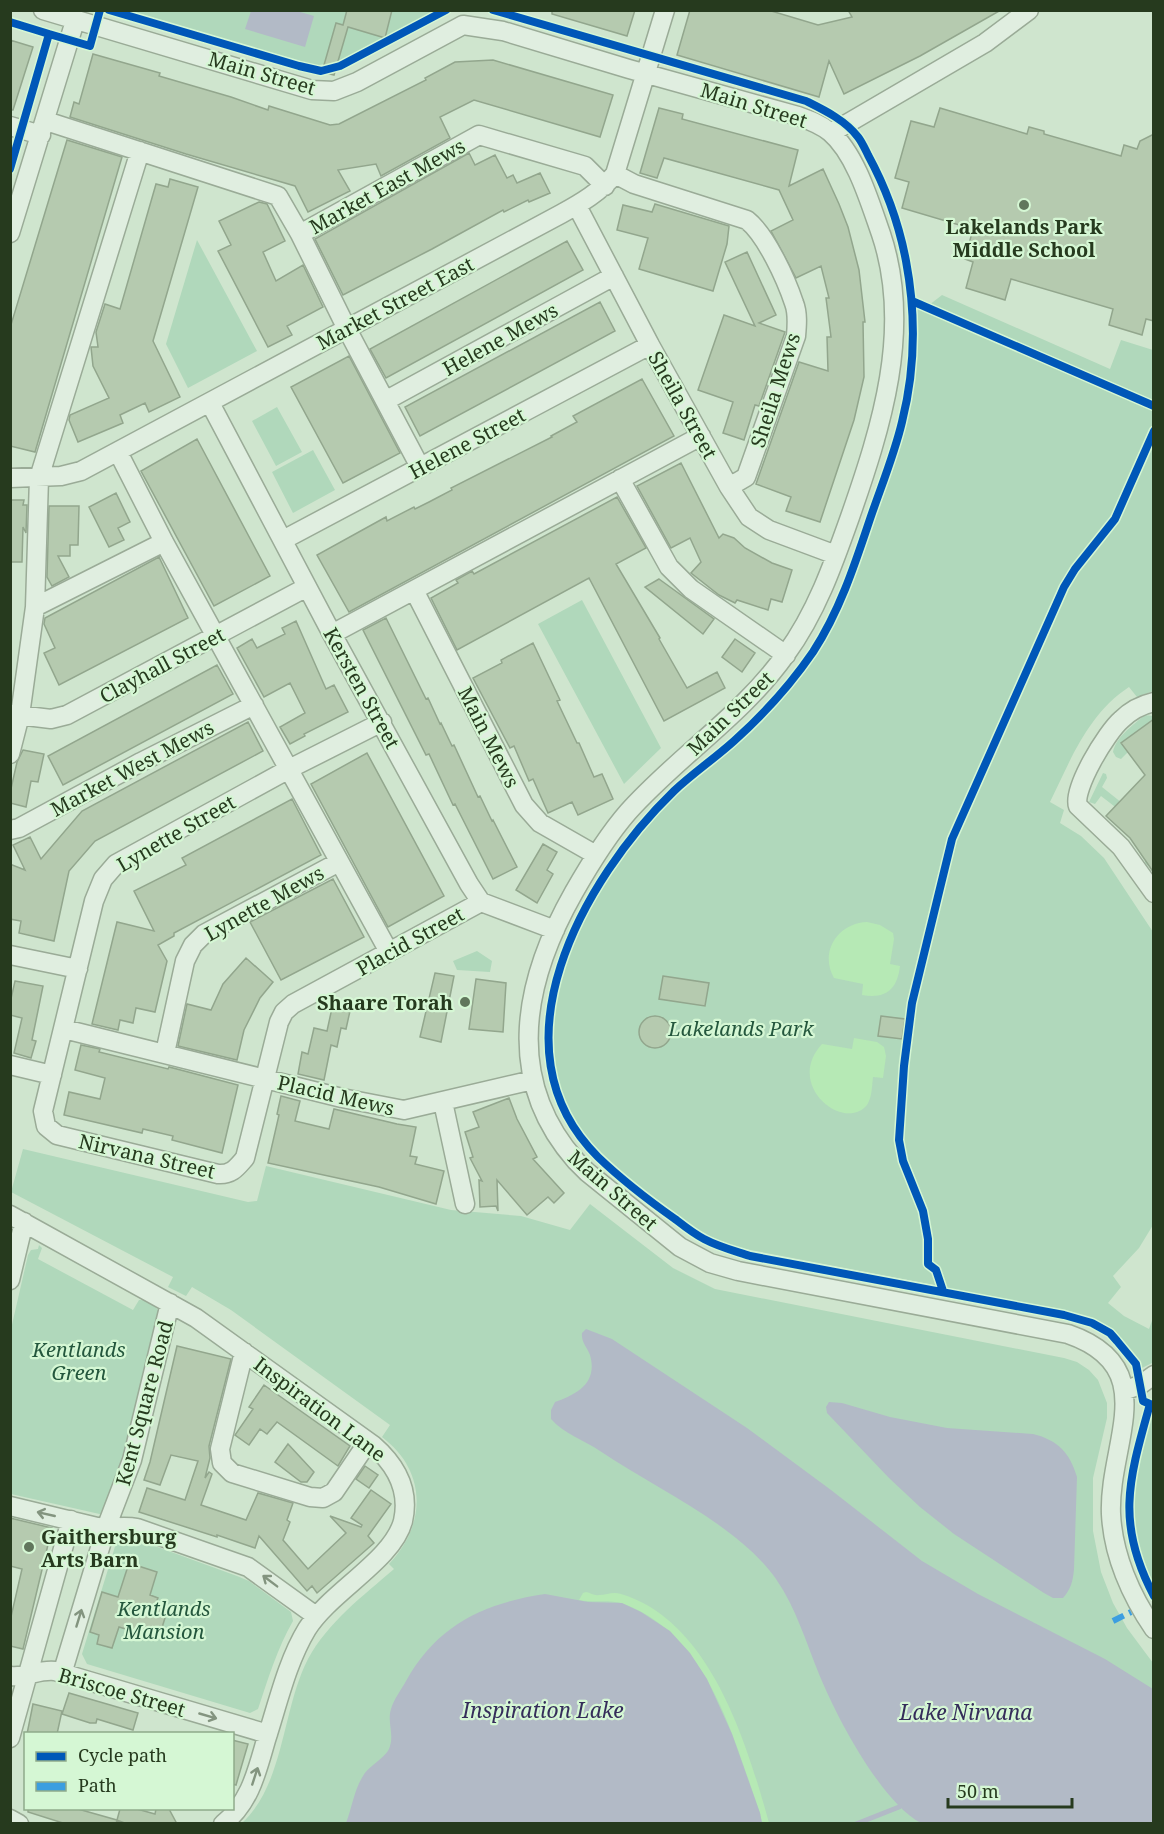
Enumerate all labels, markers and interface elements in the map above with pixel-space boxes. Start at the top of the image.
street label: Main Street [205,45,319,101]
street label: Main Street [697,76,811,134]
street label: Market East Mews [304,132,470,240]
marker: Lakelands Park Middle School [1017,198,1031,212]
place label: Lakelands Park Middle School [946,213,1103,263]
street label: Market Street East [312,250,478,356]
street label: Helene Mews [437,296,563,382]
street label: Sheila Mews [744,329,806,451]
street label: Sheila Street [642,346,724,464]
street label: Helene Street [404,401,530,485]
street label: Clayhall Street [95,621,229,709]
street label: Kersten Street [318,623,406,753]
street label: Main Street [681,665,779,761]
street label: Main Mews [452,682,526,792]
street label: Market West Mews [46,714,218,822]
street label: Lynette Street [112,788,240,878]
street label: Lynette Mews [200,859,328,947]
street label: Placid Street [351,900,469,982]
place label: Shaare Torah [317,989,453,1016]
marker: Shaare Torah [458,995,472,1009]
park label: Lakelands Park [667,1015,814,1042]
street label: Placid Mews [275,1068,397,1122]
street label: Nirvana Street [76,1127,218,1185]
street label: Main Street [563,1144,663,1236]
street label: Kent Square Road [109,1317,179,1489]
park label: Kentlands Green [31,1336,126,1386]
street label: Inspiration Lane [249,1350,391,1468]
one-way arrow [36,1508,55,1520]
place label: Gaithersburg Arts Barn [41,1523,177,1573]
marker: Gaithersburg Arts Barn [22,1540,36,1554]
one-way arrow [262,1575,278,1587]
park label: Kentlands Mansion [116,1595,211,1645]
one-way arrow [74,1609,85,1628]
street label: Briscoe Street [55,1661,189,1723]
water label: Inspiration Lake [461,1696,624,1724]
water label: Lake Nirvana [898,1698,1033,1726]
one-way arrow [199,1711,218,1723]
legend [24,1732,234,1810]
text: Cycle path [78,1743,167,1767]
one-way arrow [250,1767,261,1786]
scale bar [948,1771,1072,1809]
text: Path [78,1773,117,1797]
text: 50 m [957,1779,999,1803]

